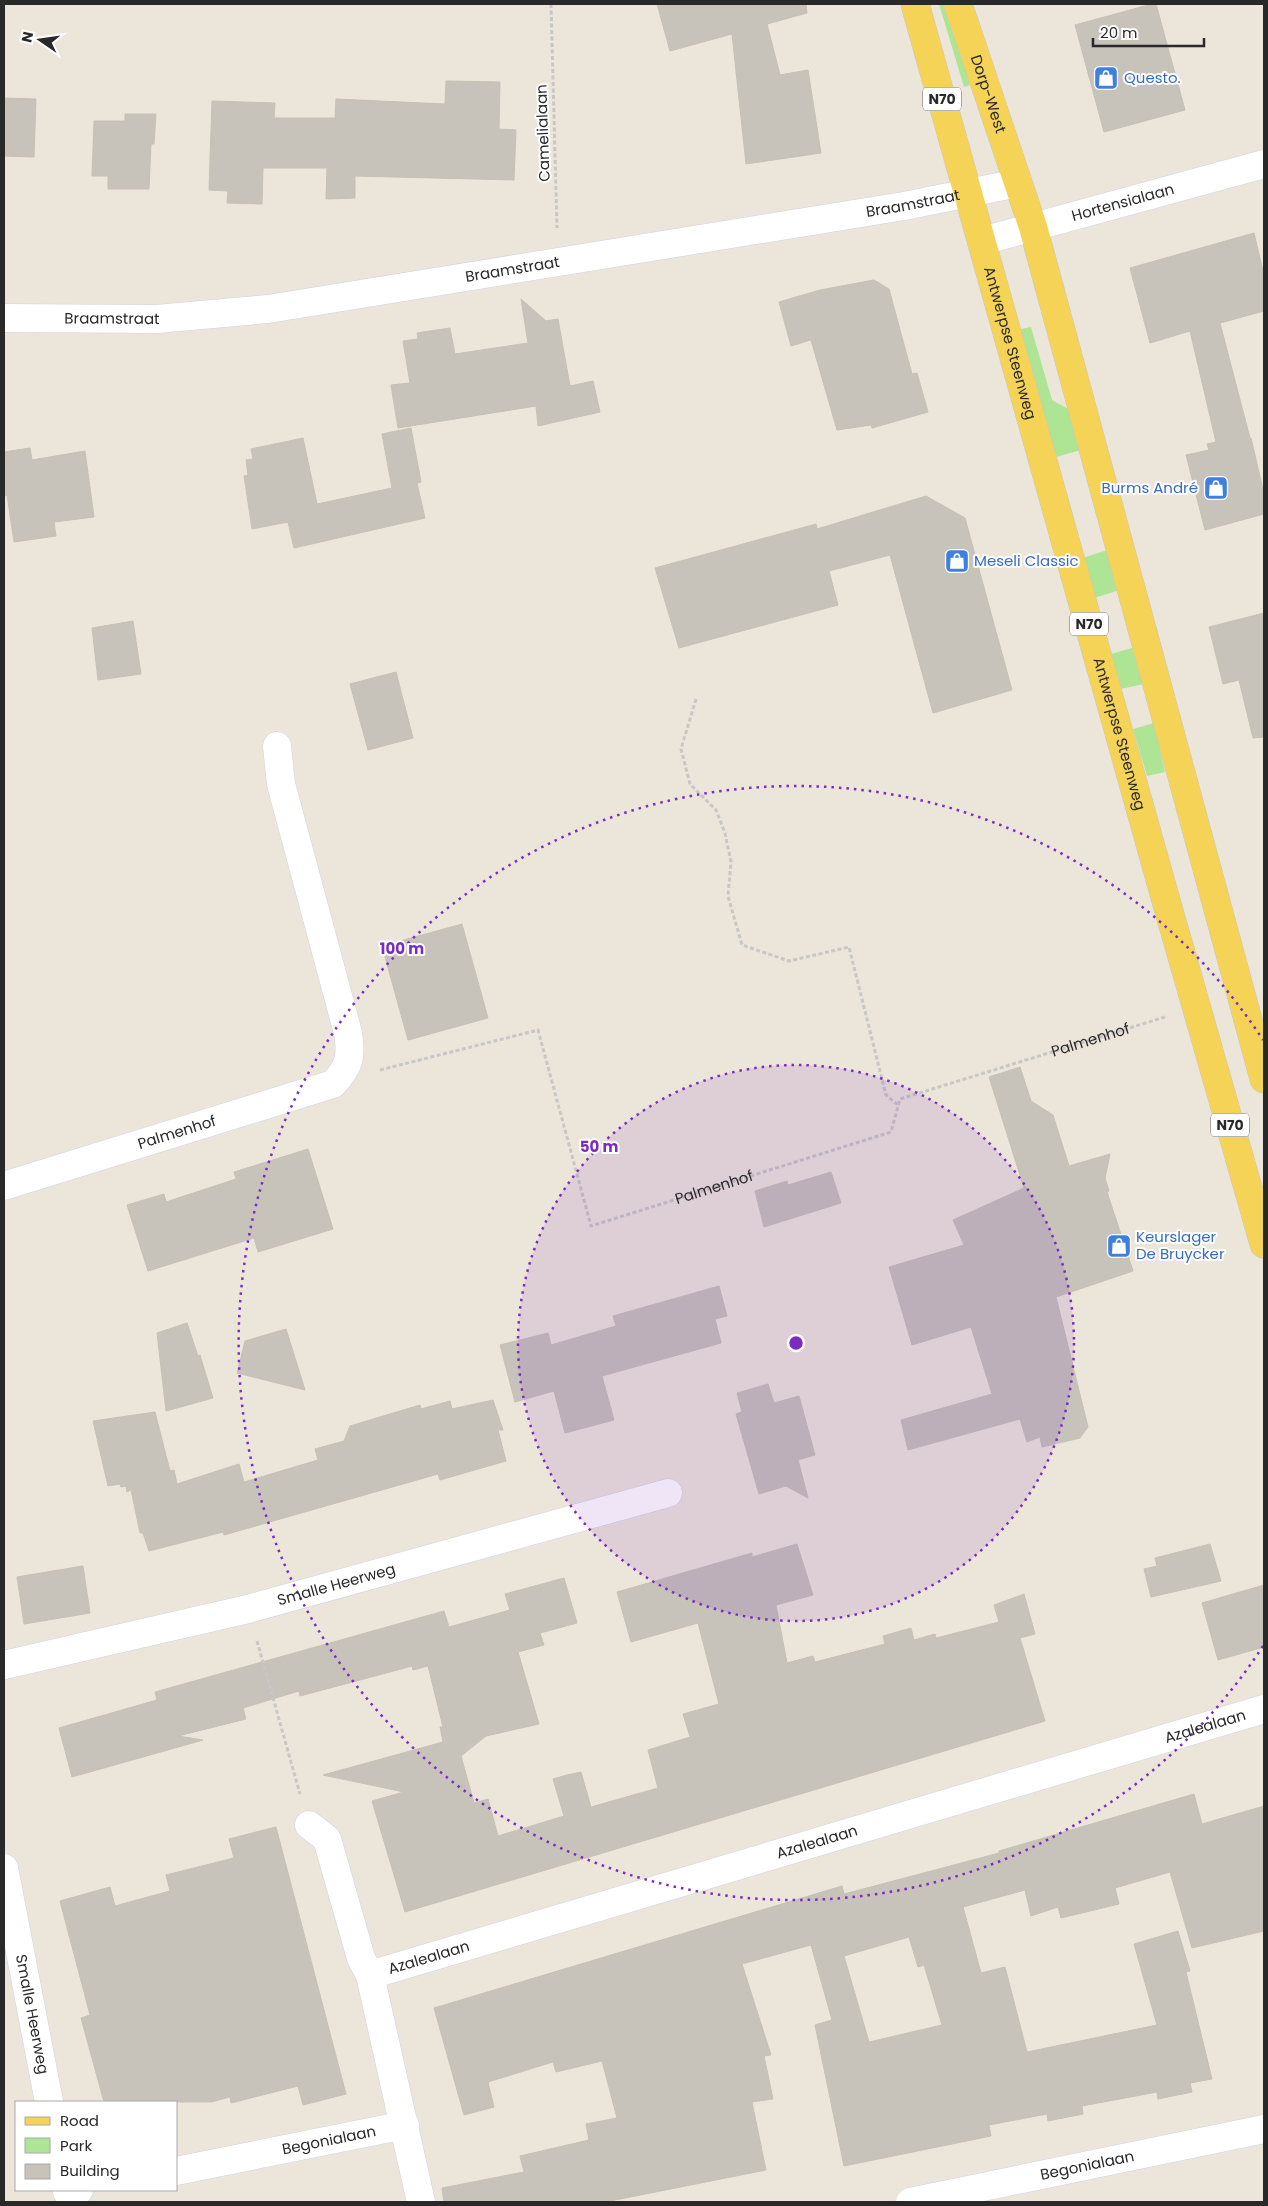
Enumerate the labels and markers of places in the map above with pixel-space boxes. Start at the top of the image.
shop icon: Questo. [1093,65,1119,91]
place label: Questo. [1124,67,1181,88]
shop icon: Burms André [1203,475,1229,501]
place label: Burms André [1102,477,1198,498]
shop icon: Meseli Classic [944,548,970,574]
place label: Meseli Classic [974,550,1079,571]
place label: Keurslager De Bruycker [1136,1226,1225,1264]
shop icon: Keurslager De Bruycker [1106,1233,1132,1259]
centre of rings [787,1334,805,1352]

